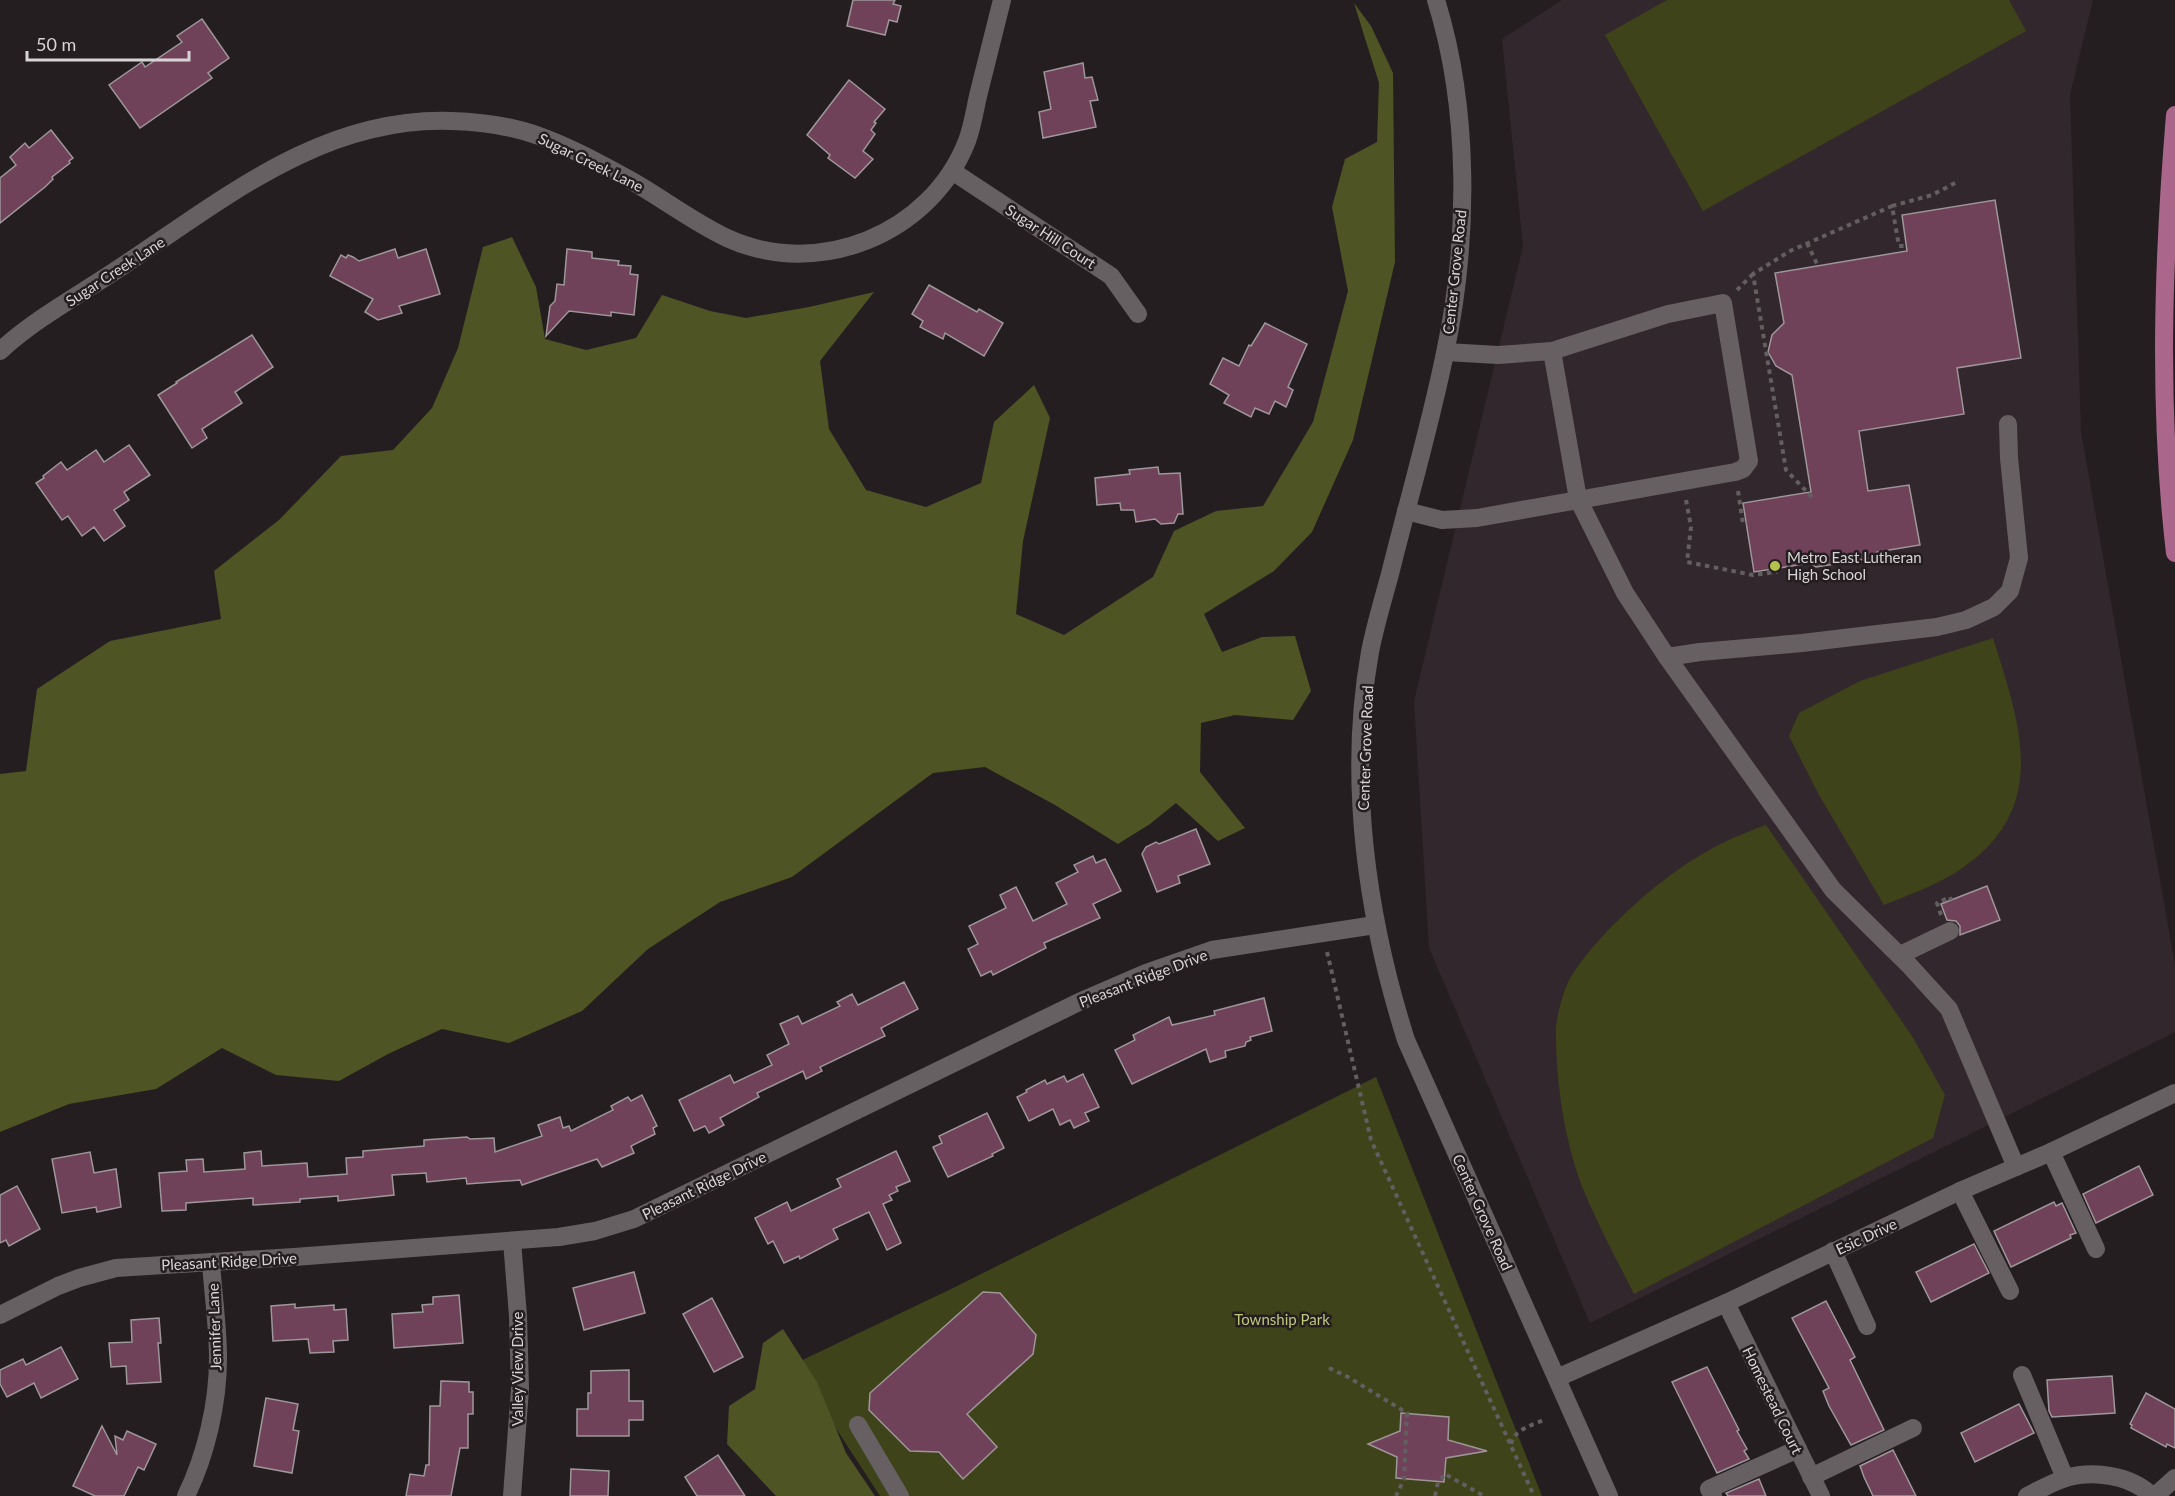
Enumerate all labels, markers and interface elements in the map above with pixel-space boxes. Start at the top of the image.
scale bar [27,24,189,62]
text: 50 m [36,33,76,55]
street label: Sugar Creek Lane [536,129,646,195]
street label: Sugar Hill Court [1002,200,1100,272]
street label: Center Grove Road [1439,209,1469,335]
street label: Sugar Creek Lane [62,232,168,310]
place label: Metro East Lutheran High School [1787,548,1922,583]
marker: Metro East Lutheran High School [1768,559,1782,573]
street label: Center Grove Road [1354,685,1376,811]
street label: Pleasant Ridge Drive [1076,945,1210,1011]
street label: Pleasant Ridge Drive [639,1147,769,1223]
street label: Center Grove Road [1449,1151,1517,1273]
street label: Esic Drive [1833,1214,1900,1258]
street label: Pleasant Ridge Drive [161,1248,297,1274]
street label: Jennifer Lane [203,1283,225,1371]
park label: Township Park [1234,1310,1330,1328]
street label: Valley View Drive [508,1312,526,1426]
street label: Homestead Court [1739,1343,1807,1457]

